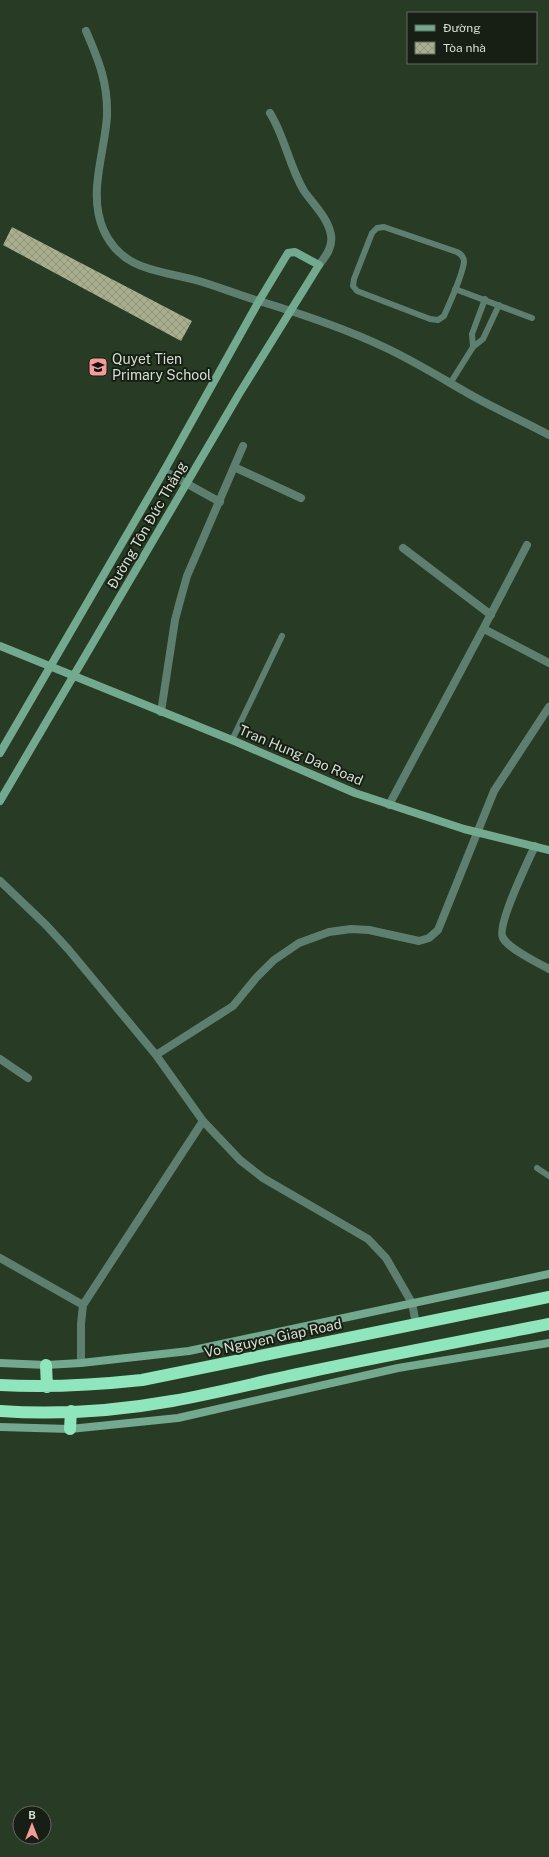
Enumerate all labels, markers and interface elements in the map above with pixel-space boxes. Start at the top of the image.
legend [407,12,537,64]
text: Đường [443,21,481,35]
text: Tòa nhà [443,41,486,55]
place label: Quyet Tien Primary School [112,351,211,383]
school or university icon: Quyet Tien Primary School [87,356,109,378]
street label: Đường Tôn Đức Thắng [104,458,190,592]
street label: Tran Hung Dao Road [237,722,365,788]
street label: Vo Nguyen Giap Road [203,1316,343,1360]
north arrow [12,1805,52,1845]
text: B [28,1809,36,1821]

